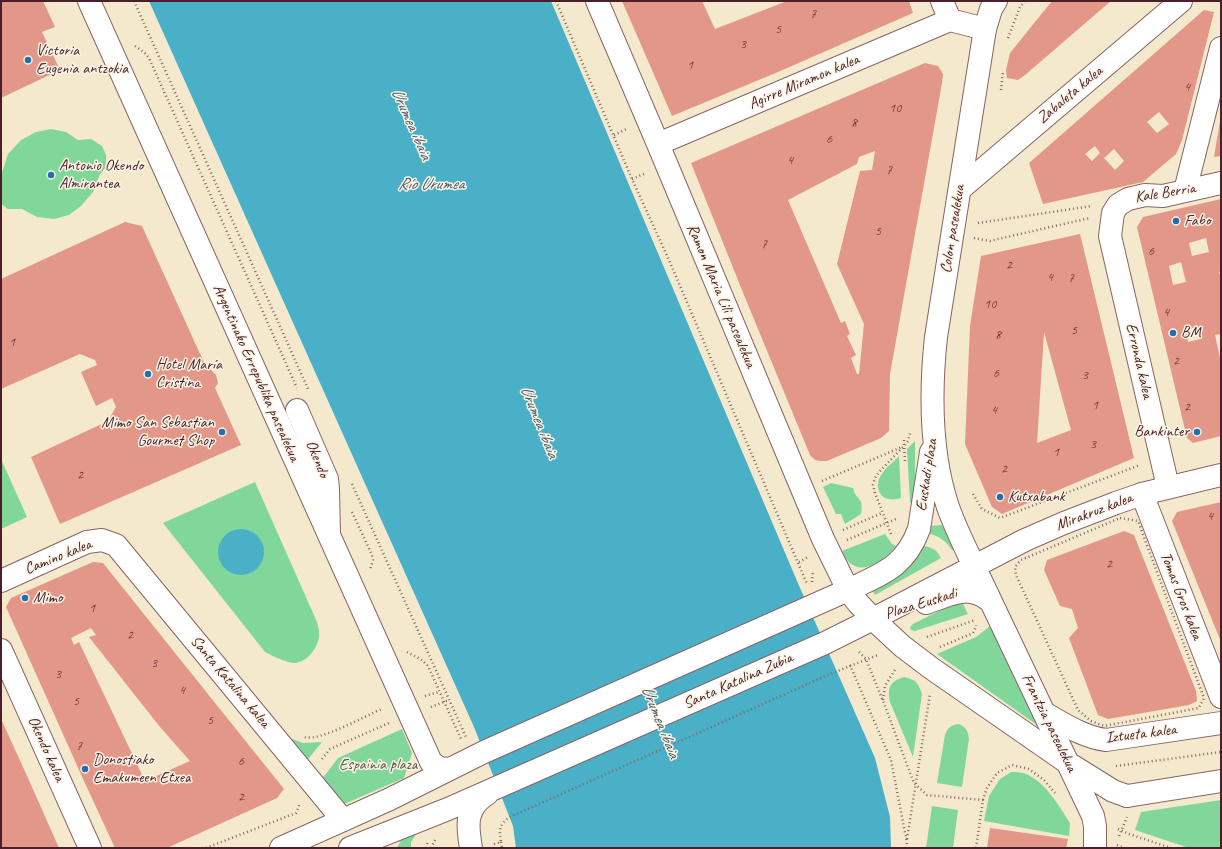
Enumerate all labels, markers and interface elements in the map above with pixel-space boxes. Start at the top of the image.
house number: 7 [810,6,816,22]
house number: 5 [775,21,781,37]
house number: 3 [740,36,746,52]
place label: Victoria Eugenia antzokia [36,41,128,79]
street label: Agirre Miramon kalea [746,50,862,114]
marker: Victoria Eugenia antzokia [23,55,33,65]
house number: 1 [687,57,693,73]
street label: Zabaleta kalea [1033,62,1107,128]
house number: 4 [1184,79,1190,95]
water label: Urumea ibaia [386,85,436,163]
house number: 10 [889,100,901,116]
house number: 8 [851,115,857,131]
house number: 6 [826,131,832,147]
house number: 4 [787,152,793,168]
place label: Antonio Okendo Almirantea [59,156,143,194]
house number: 7 [886,162,892,178]
marker: Antonio Okendo Almirantea [46,170,56,180]
water label: Río Urumea [398,175,464,195]
street label: Kale Berria [1134,179,1196,207]
street label: Colon pasealekua [937,183,969,275]
place label: Fabo [1184,211,1210,231]
marker: Fabo [1171,216,1181,226]
street label: Ramon Maria Lili pasealekua [682,221,760,371]
house number: 5 [875,223,881,239]
house number: 7 [761,236,767,252]
house number: 6 [1148,243,1154,259]
house number: 2 [1006,257,1012,273]
house number: 4 [1047,269,1053,285]
house number: 7 [1068,270,1074,286]
street label: Argentinako Errepublika pasealekua [208,281,304,465]
house number: 10 [984,296,996,312]
house number: 4 [1163,304,1169,320]
street label: Erronda kalea [1121,321,1157,401]
house number: 5 [1071,322,1077,338]
place label: BM [1181,323,1201,343]
house number: 8 [995,327,1001,343]
marker: BM [1168,328,1178,338]
house number: 1 [9,334,15,350]
house number: 2 [1173,353,1179,369]
place label: Hotel María Cristina [156,355,222,393]
house number: 6 [993,365,999,381]
house number: 3 [1082,367,1088,383]
marker: Hotel María Cristina [143,369,153,379]
water label: Urumea ibaia [515,383,563,461]
house number: 1 [1092,397,1098,413]
house number: 2 [1184,399,1190,415]
house number: 4 [991,402,997,418]
place label: Mimo San Sebastian Gourmet Shop [101,413,214,451]
place label: Bankinter [1134,422,1189,442]
marker: Mimo San Sebastian Gourmet Shop [217,427,227,437]
marker: Bankinter [1192,427,1202,437]
house number: 3 [1090,436,1096,452]
street label: Okendo [301,438,333,480]
street label: Euskadi plaza [912,438,942,512]
house number: 1 [1053,444,1059,460]
house number: 2 [1001,461,1007,477]
house number: 2 [77,467,83,483]
place label: Kutxabank [1008,487,1065,507]
street label: Mirakruz kalea [1053,489,1135,535]
marker: Kutxabank [995,492,1005,502]
house number: 4 [1207,508,1213,524]
street label: Camino kalea [22,535,94,579]
street label: Tomas Gros kalea [1156,550,1206,642]
house number: 2 [1106,556,1112,572]
street label: Plaza Euskadi [883,584,959,624]
place label: Mimo [33,588,62,608]
marker: Mimo [20,593,30,603]
house number: 1 [89,600,95,616]
house number: 2 [127,627,133,643]
street label: Santa Katalina kalea [186,632,274,732]
street label: Santa Katalina Zubia [681,648,795,714]
house number: 3 [151,655,157,671]
house number: 3 [55,666,61,682]
street label: Frantzia pasealekua [1017,671,1081,775]
house number: 4 [179,682,185,698]
water label: Urumea ibaia [636,683,684,761]
house number: 5 [73,693,79,709]
house number: 5 [207,712,213,728]
street label: Okendo kalea [23,713,69,785]
street label: Iztueta kalea [1104,720,1178,748]
house number: 7 [76,738,82,754]
place label: Donostiako Emakumeen Etxea [93,750,190,788]
house number: 6 [238,753,244,769]
park label: Espainia plaza [339,755,417,775]
marker: Donostiako Emakumeen Etxea [80,764,90,774]
house number: 2 [238,789,244,805]

